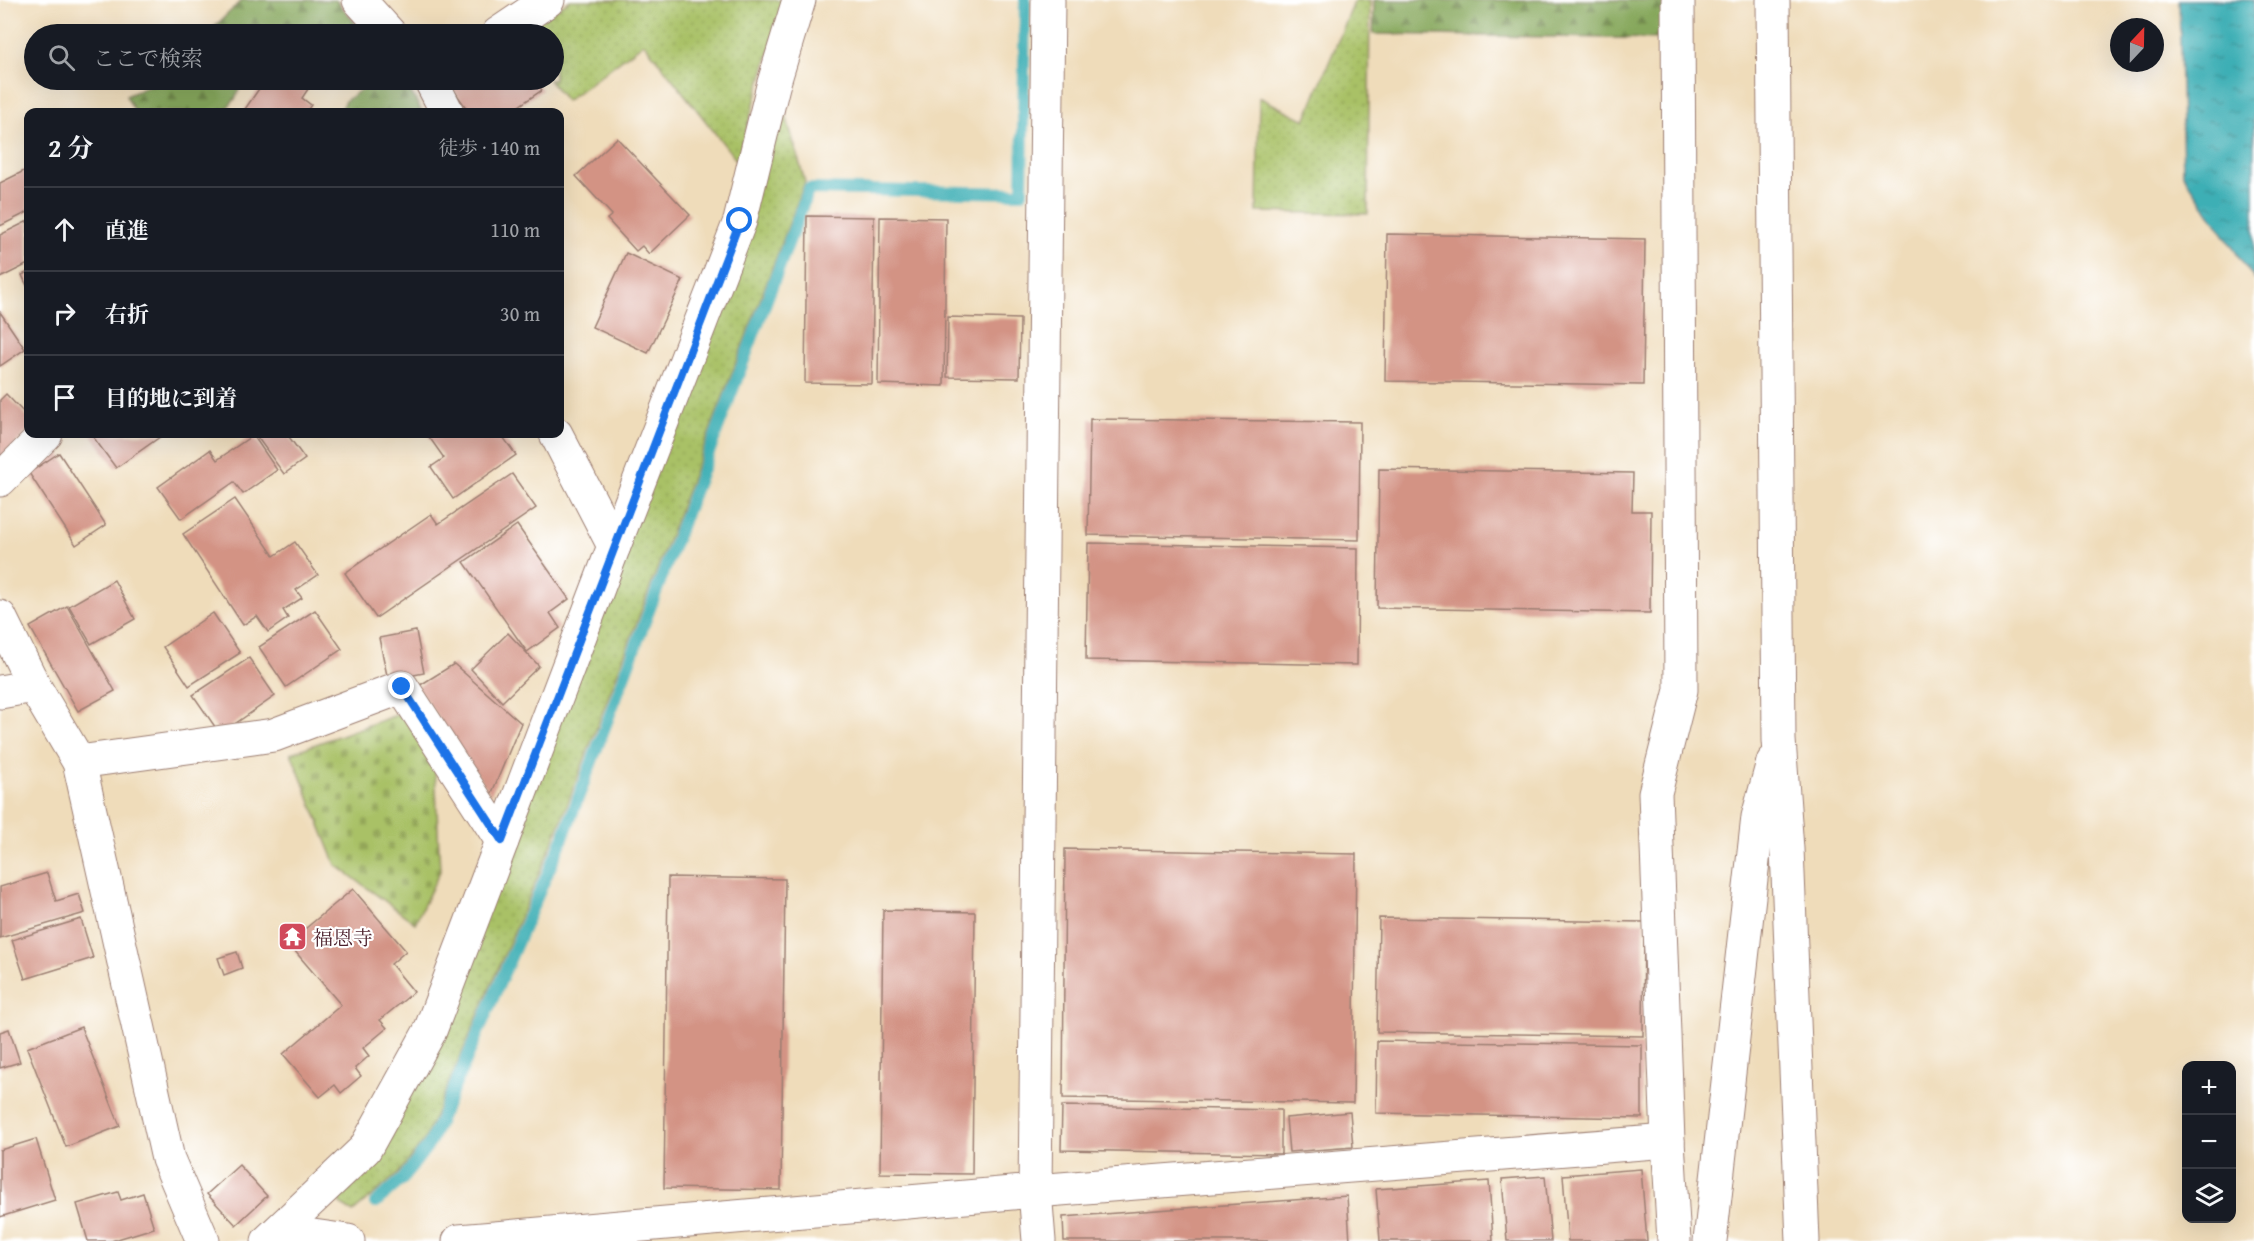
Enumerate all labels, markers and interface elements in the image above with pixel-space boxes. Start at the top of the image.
north arrow [2110,18,2164,72]
search box [24,24,564,90]
icon: search [45,41,78,74]
text: ここで検索 [93,42,203,74]
text: 2 分 [48,128,93,167]
text: 徒歩 · 140 m [438,133,540,162]
route start [726,207,752,233]
icon: ahead [48,213,81,246]
text: 直進 [105,214,149,246]
text: 110 m [490,215,540,244]
icon: right [48,297,81,330]
text: 右折 [105,298,149,330]
text: 30 m [500,299,540,328]
icon: arrive [48,381,81,414]
text: 目的地に到着 [105,382,237,414]
route end [388,673,414,699]
temple icon: 福恩寺 [276,921,308,953]
place label: 福恩寺 [313,923,373,952]
map controls [2182,1061,2236,1223]
button: + [2182,1061,2236,1115]
button: − [2182,1115,2236,1169]
button: layers [2182,1169,2236,1223]

